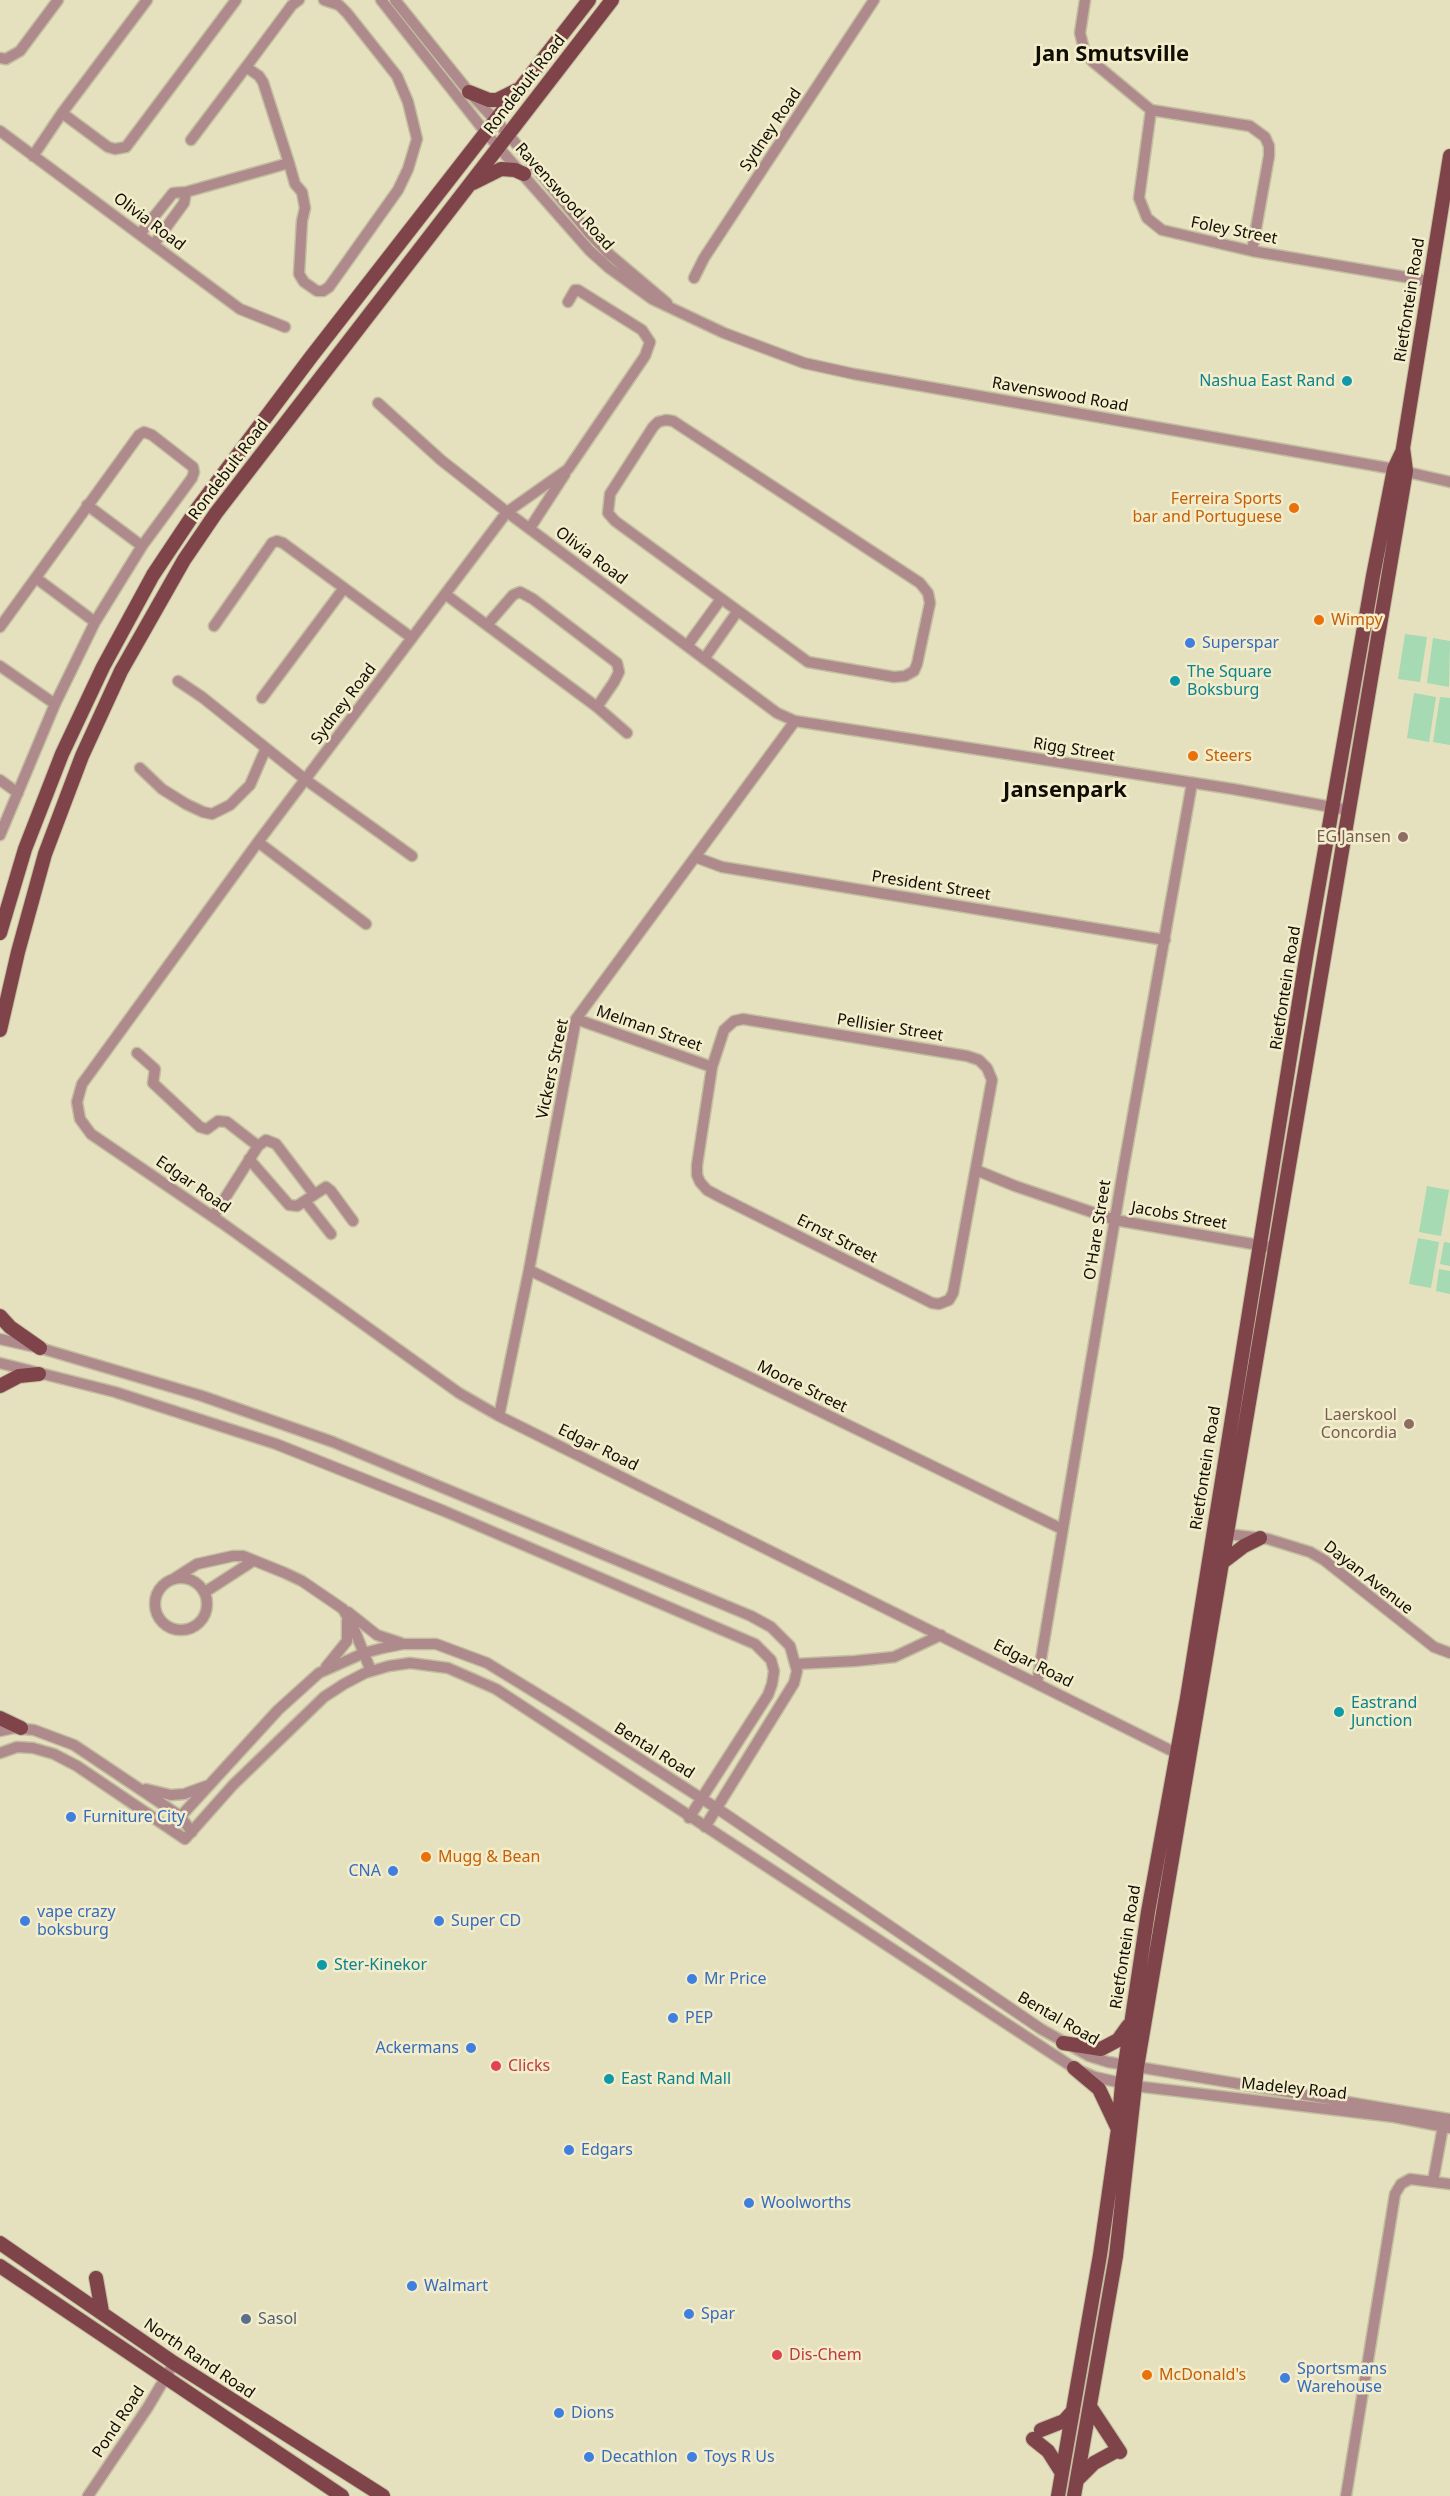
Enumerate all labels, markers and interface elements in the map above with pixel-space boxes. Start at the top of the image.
street label: Rondebult Road [480,32,570,138]
district label: Jan Smutsville [1035,42,1189,68]
street label: Sydney Road [736,85,806,175]
street label: Ravenswood Road [511,139,617,255]
street label: Olivia Road [109,189,189,255]
street label: Foley Street [1189,213,1279,249]
street label: Rietfontein Road [1391,237,1429,363]
place label: Nashua East Rand [1199,371,1335,391]
street label: Ravenswood Road [990,374,1130,416]
marker: Nashua East Rand [1340,374,1354,388]
street label: Rondebult Road [185,416,273,524]
place label: Ferreira Sports bar and Portuguese [1132,489,1282,527]
marker: Ferreira Sports bar and Portuguese [1287,501,1301,515]
street label: Olivia Road [551,523,631,589]
place label: Wimpy [1331,610,1383,630]
marker: Wimpy [1312,613,1326,627]
place label: Superspar [1202,633,1279,653]
marker: Superspar [1183,636,1197,650]
street label: Sydney Road [307,660,381,748]
place label: The Square Boksburg [1187,662,1272,700]
marker: The Square Boksburg [1168,674,1182,688]
street label: Rigg Street [1032,734,1116,766]
place label: Steers [1205,746,1252,766]
marker: Steers [1186,749,1200,763]
district label: Jansenpark [1003,778,1127,804]
place label: EG Jansen [1316,827,1391,847]
marker: EG Jansen [1396,830,1410,844]
street label: President Street [870,867,992,905]
street label: Rietfontein Road [1267,925,1305,1051]
street label: Melman Street [594,1002,704,1056]
street label: Pellisier Street [835,1010,945,1046]
street label: Vickers Street [533,1017,573,1121]
street label: Edgar Road [152,1152,234,1218]
street label: O'Hare Street [1081,1179,1115,1281]
street label: Jacobs Street [1130,1198,1228,1234]
street label: Ernst Street [794,1211,880,1267]
street label: Moore Street [754,1357,850,1417]
street label: Rietfontein Road [1187,1405,1225,1531]
place label: Laerskool Concordia [1321,1405,1397,1443]
marker: Laerskool Concordia [1402,1417,1416,1431]
street label: Edgar Road [555,1420,641,1476]
street label: Dayan Avenue [1320,1537,1416,1619]
street label: Edgar Road [990,1636,1076,1692]
place label: Eastrand Junction [1351,1693,1417,1731]
marker: Eastrand Junction [1332,1705,1346,1719]
street label: Bental Road [610,1719,698,1783]
place label: Furniture City [83,1807,185,1827]
marker: Furniture City [64,1810,78,1824]
place label: Mugg & Bean [438,1847,540,1867]
marker: Mugg & Bean [419,1850,433,1864]
place label: CNA [349,1861,381,1881]
marker: CNA [386,1864,400,1878]
street label: Rietfontein Road [1107,1884,1145,2010]
place label: vape crazy boksburg [37,1902,116,1940]
place label: Super CD [451,1911,521,1931]
marker: vape crazy boksburg [18,1914,32,1928]
marker: Super CD [432,1914,446,1928]
place label: Ster-Kinekor [334,1955,427,1975]
marker: Ster-Kinekor [315,1958,329,1972]
place label: Mr Price [704,1969,766,1989]
marker: Mr Price [685,1972,699,1986]
street label: Bental Road [1014,1988,1102,2050]
place label: PEP [685,2008,713,2028]
marker: PEP [666,2011,680,2025]
place label: Ackermans [375,2038,459,2058]
marker: Ackermans [464,2041,478,2055]
place label: Clicks [508,2056,550,2076]
marker: Clicks [489,2059,503,2073]
place label: East Rand Mall [621,2069,731,2089]
marker: East Rand Mall [602,2072,616,2086]
street label: Madeley Road [1240,2074,1348,2104]
place label: Edgars [581,2140,633,2160]
marker: Edgars [562,2143,576,2157]
place label: Woolworths [761,2193,851,2213]
marker: Woolworths [742,2196,756,2210]
place label: Walmart [424,2276,488,2296]
marker: Walmart [405,2279,419,2293]
place label: Spar [701,2304,735,2324]
marker: Spar [682,2307,696,2321]
place label: Sasol [258,2309,297,2329]
marker: Sasol [239,2312,253,2326]
street label: North Rand Road [140,2315,258,2403]
place label: Dis-Chem [789,2345,862,2365]
marker: Dis-Chem [770,2348,784,2362]
place label: Sportsmans Warehouse [1297,2359,1387,2397]
place label: McDonald's [1159,2365,1246,2385]
marker: McDonald's [1140,2368,1154,2382]
marker: Sportsmans Warehouse [1278,2371,1292,2385]
street label: Pond Road [89,2383,149,2461]
place label: Dions [571,2403,614,2423]
marker: Dions [552,2406,566,2420]
place label: Decathlon [601,2447,678,2467]
place label: Toys R Us [704,2447,775,2467]
marker: Decathlon [582,2450,596,2464]
marker: Toys R Us [685,2450,699,2464]

